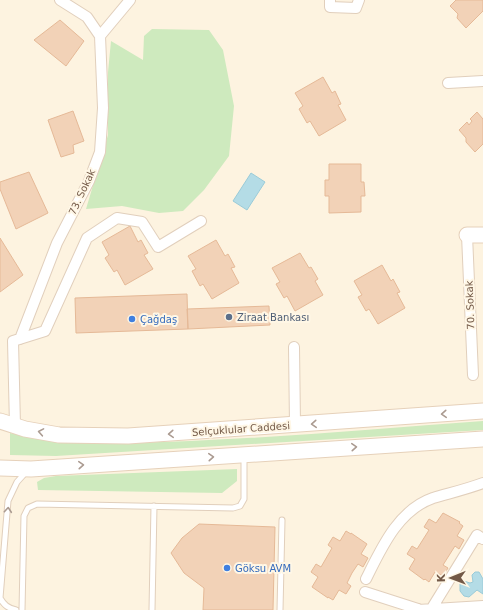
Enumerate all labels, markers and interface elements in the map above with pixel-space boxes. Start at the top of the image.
street label: 73. Sokak [67,167,97,217]
street label: 70. Sokak [464,280,476,330]
marker: Ziraat Bankası [224,312,234,322]
place label: Ziraat Bankası [237,312,309,323]
marker: Çağdaş [127,314,137,324]
place label: Çağdaş [140,314,177,325]
one-way arrow [441,410,447,419]
one-way arrow [311,419,317,428]
street label: Selçuklular Caddesi [192,420,290,438]
one-way arrow [38,428,44,437]
one-way arrow [168,429,174,438]
one-way arrow [351,443,357,452]
one-way arrow [208,452,214,461]
one-way arrow [78,461,84,470]
one-way arrow [3,507,12,513]
north arrow [431,558,471,598]
marker: Göksu AVM [222,563,232,573]
place label: Göksu AVM [235,563,291,574]
text: K [435,573,448,583]

